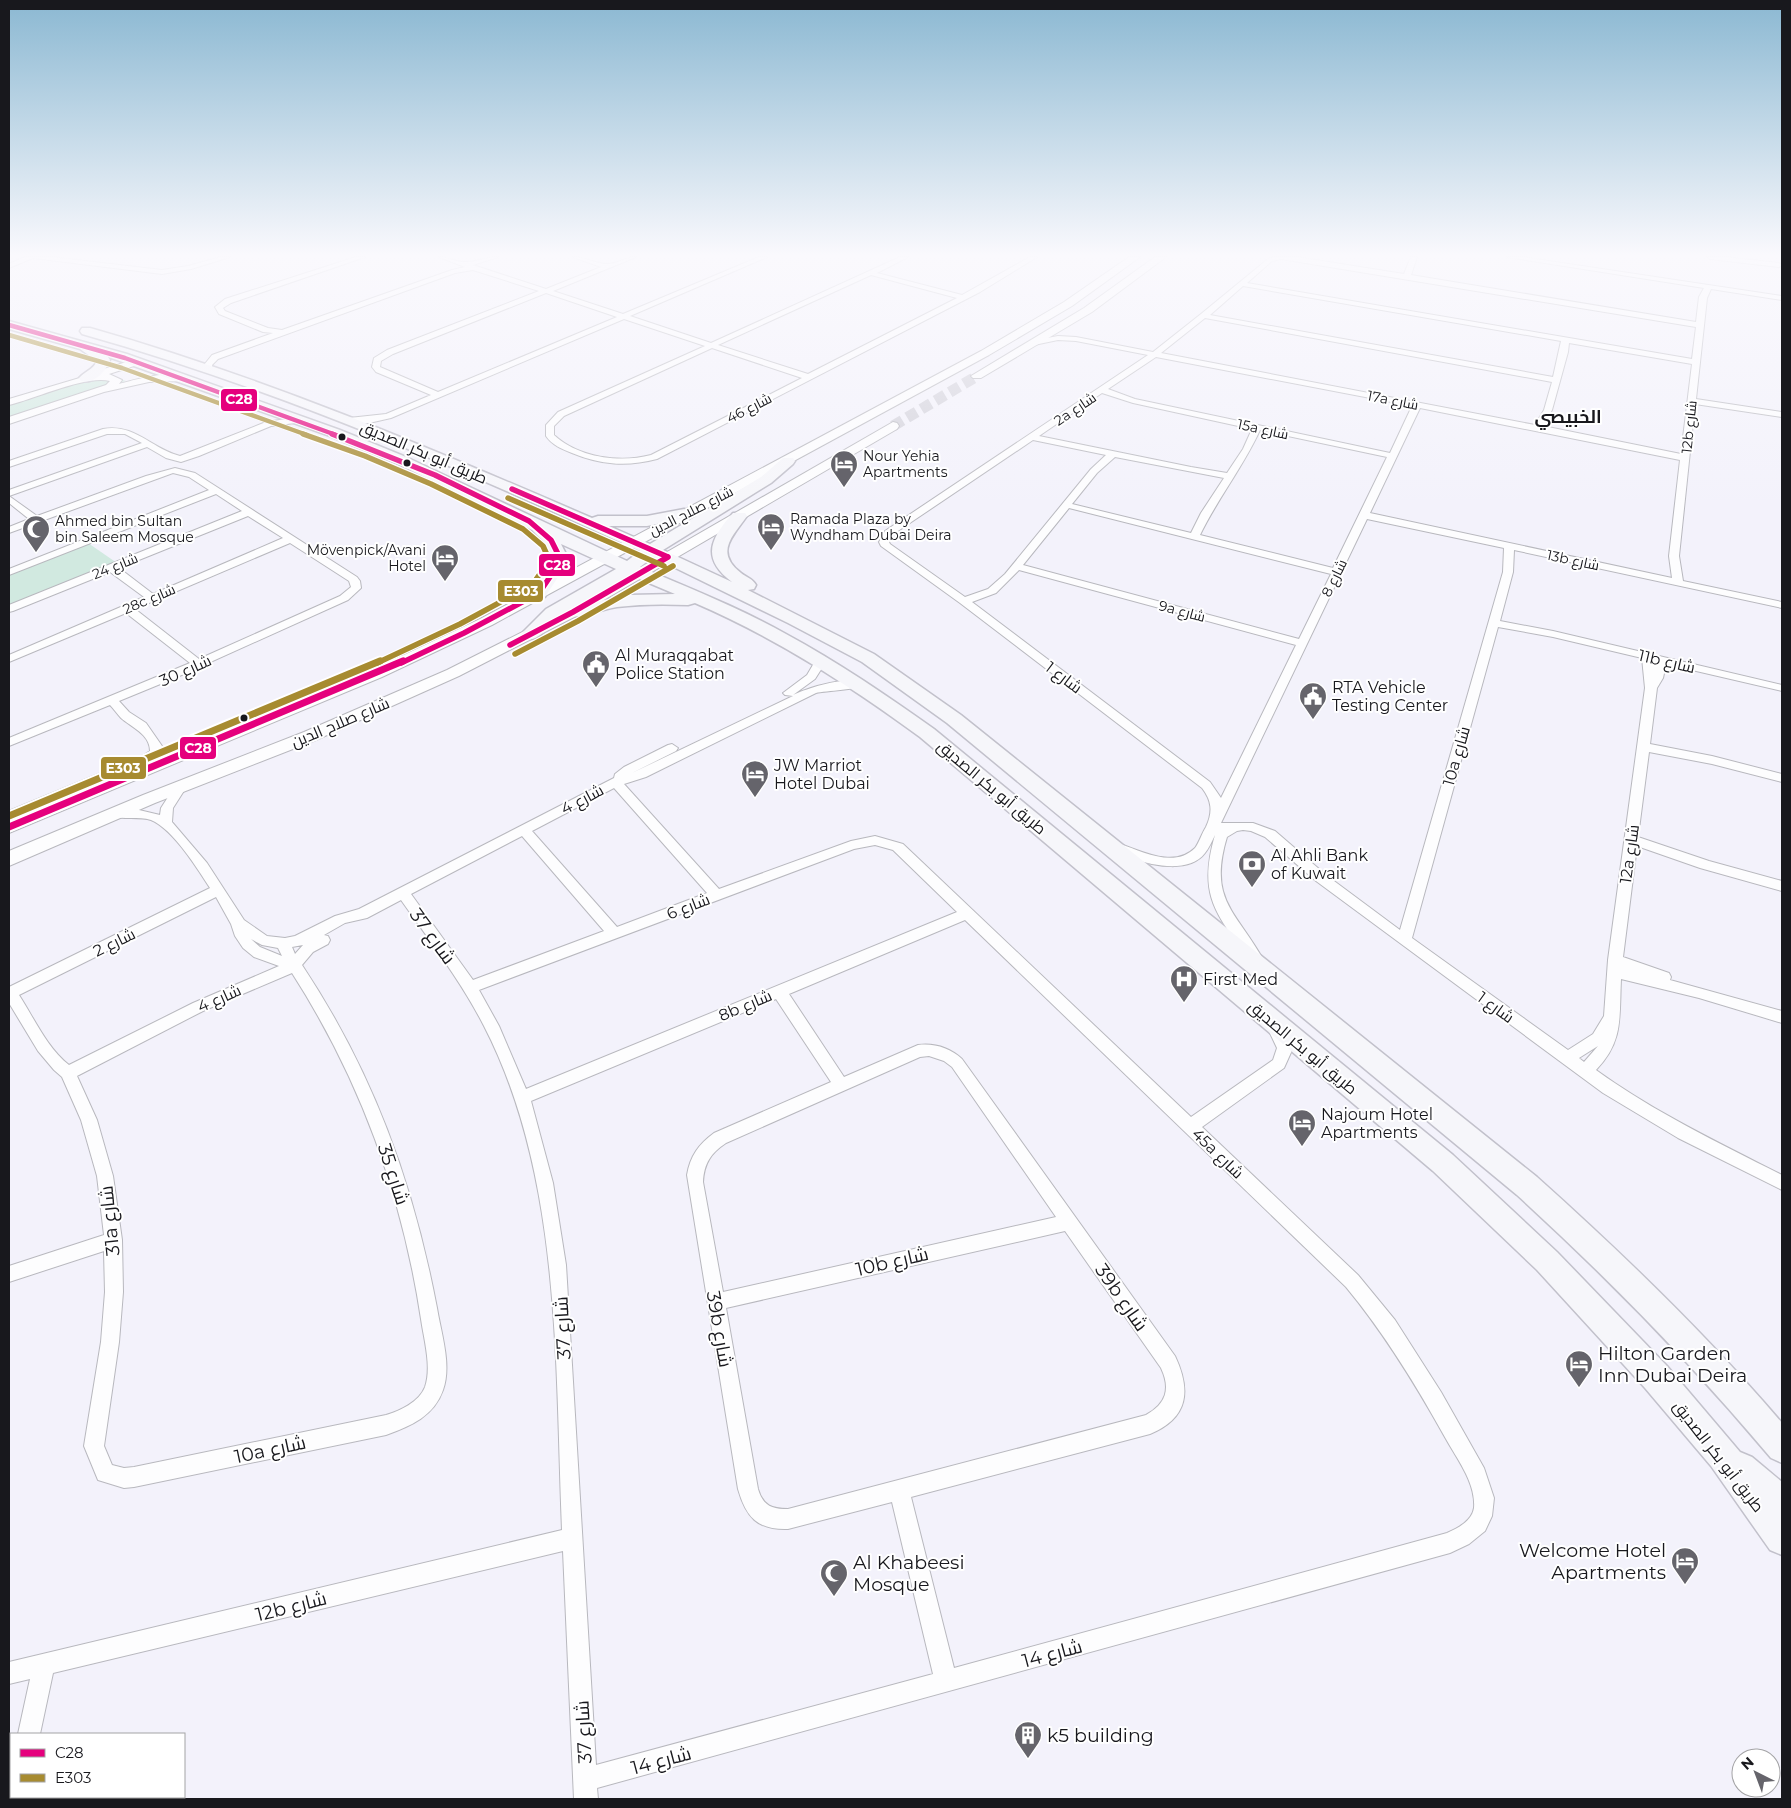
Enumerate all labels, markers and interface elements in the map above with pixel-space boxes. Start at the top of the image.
street label: 17a شارع [1366,386,1420,414]
line badge: C28 [220,388,258,412]
street label: 2a شارع [1050,388,1100,430]
street label: شارع 46 [723,389,775,427]
text: C28 [225,390,253,408]
street label: 12b شارع [1677,400,1701,454]
district label: الخبيصي [1534,406,1602,431]
street label: 15a شارع [1236,415,1290,443]
street label: طريق أبو بكر الصديق [357,417,490,489]
unlabelled marker [337,432,347,442]
place label: Nour Yehia Apartments [863,447,948,481]
hotel icon: Nour Yehia Apartments [829,449,859,488]
unlabelled marker [402,458,412,468]
street label: شارع صلاح الدين [646,482,736,540]
place label: Ramada Plaza by Wyndham Dubai Deira [790,510,952,544]
place label: Ahmed bin Sultan bin Saleem Mosque [55,512,194,546]
hotel icon: Ramada Plaza by Wyndham Dubai Deira [756,512,786,551]
mosque icon: Ahmed bin Sultan bin Saleem Mosque [21,514,51,553]
place label: Mövenpick/Avani Hotel [307,541,426,575]
hotel icon: Mövenpick/Avani Hotel [430,543,460,582]
street label: 13b شارع [1545,546,1601,574]
street label: شارع 24 [90,549,140,583]
line badge: C28 [538,553,576,577]
text: C28 [543,556,571,574]
street label: شارع 8 [1317,556,1351,600]
line badge: E303 [497,579,544,603]
street label: 28c شارع [120,580,178,618]
text: E303 [503,582,539,600]
street label: 9a شارع [1157,596,1207,626]
place label: Al Muraqqabat Police Station [615,646,735,683]
street label: 11b شارع [1636,646,1697,679]
public building icon: Al Muraqqabat Police Station [581,649,611,688]
street label: شارع 30 [156,651,215,692]
street label: شارع 1 [1040,657,1086,699]
place label: RTA Vehicle Testing Center [1332,678,1448,715]
public building icon: RTA Vehicle Testing Center [1298,681,1328,720]
street label: شارع صلاح الدين [288,693,393,754]
unlabelled marker [239,713,249,723]
street label: 10a شارع [1439,724,1476,789]
line badge: C28 [179,736,217,760]
street label: طريق أبو بكر الصديق [933,736,1050,839]
text: C28 [184,739,212,757]
line badge: E303 [100,756,147,780]
place label: JW Marriot Hotel Dubai [773,756,870,793]
text: E303 [105,759,141,777]
hotel icon: JW Marriot Hotel Dubai [740,759,770,798]
street label: شارع 4 [558,780,608,820]
street label: 12a شارع [1616,823,1645,885]
place label: Al Ahli Bank of Kuwait [1271,846,1368,883]
bank icon: Al Ahli Bank of Kuwait [1237,849,1267,888]
street label: شارع 6 [664,890,713,925]
street label: شارع 37 [403,904,461,970]
street label: شارع 2 [90,924,139,962]
hospital icon: First Med [1169,964,1199,1003]
place label: First Med [1203,970,1278,989]
street label: شارع 4 [194,980,245,1018]
street label: 8b شارع [716,986,776,1027]
street label: شارع 1 [1472,988,1518,1029]
street label: طريق أبو بكر الصديق [1244,996,1361,1099]
place label: Najoum Hotel Apartments [1321,1105,1433,1142]
hotel icon: Najoum Hotel Apartments [1287,1108,1317,1147]
street label: 45a شارع [1187,1124,1247,1184]
street label: شارع 35 [371,1141,414,1208]
street label: 31a شارع [94,1184,127,1257]
street label: 10b شارع [853,1242,931,1283]
street label: 39b شارع [1088,1259,1153,1337]
street label: 39b شارع [700,1289,738,1369]
street label: شارع 37 [549,1296,578,1360]
place label: Hilton Garden Inn Dubai Deira [1598,1342,1747,1387]
hotel icon: Hilton Garden Inn Dubai Deira [1564,1349,1594,1388]
street label: طريق أبو بكر الصديق [1668,1397,1768,1516]
street label: 10a شارع [232,1431,308,1470]
place label: Welcome Hotel Apartments [1519,1539,1666,1584]
hotel icon: Welcome Hotel Apartments [1670,1546,1700,1585]
place label: Al Khabeesi Mosque [853,1551,965,1596]
mosque icon: Al Khabeesi Mosque [819,1558,849,1597]
street label: 12b شارع [253,1587,329,1628]
street label: شارع 14 [1020,1634,1085,1674]
street label: شارع 37 [570,1700,599,1764]
building icon: k5 building [1013,1720,1043,1759]
place label: k5 building [1047,1724,1154,1747]
legend [10,1733,185,1798]
street label: شارع 14 [629,1741,694,1781]
text: C28 [55,1743,84,1762]
north arrow [1731,1748,1781,1798]
text: N [1737,1753,1758,1774]
text: E303 [55,1768,92,1787]

